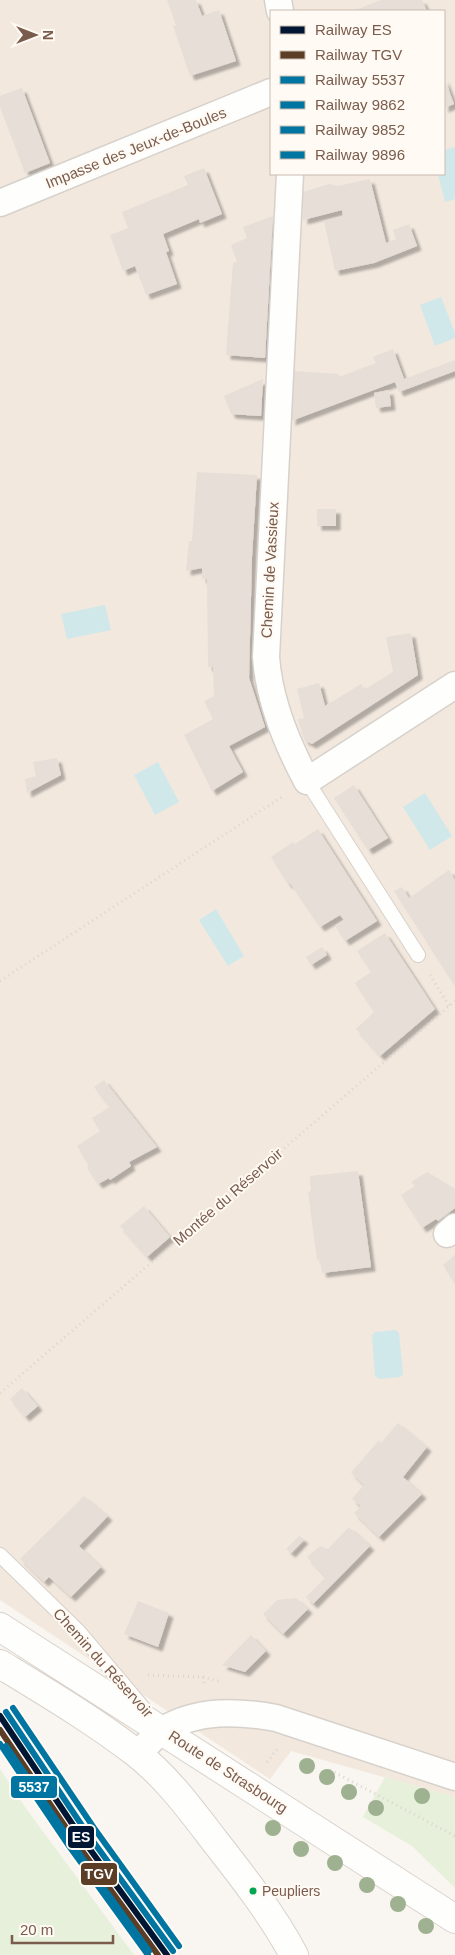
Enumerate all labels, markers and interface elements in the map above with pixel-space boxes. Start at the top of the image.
north arrow [10,10,60,60]
legend [270,10,445,175]
text: Railway ES [315,21,392,38]
text: N [40,30,56,40]
text: Railway TGV [315,46,402,63]
text: Railway 5537 [315,71,405,88]
text: Railway 9862 [315,96,405,113]
street label: Impasse des Jeux-de-Boules [43,103,229,192]
text: Railway 9852 [315,121,405,138]
text: Railway 9896 [315,146,405,163]
street label: Chemin de Vassieux [257,501,282,639]
street label: Montée du Réservoir [170,1145,286,1249]
street label: Chemin du Réservoir [50,1605,157,1721]
street label: Route de Strasbourg [166,1727,291,1816]
line badge: 5537 [10,1775,58,1799]
text: 5537 [18,1779,50,1795]
line badge: ES [67,1825,95,1849]
text: ES [72,1829,90,1845]
line badge: TGV [80,1862,118,1886]
text: TGV [85,1866,114,1882]
place label: Peupliers [262,1883,320,1899]
marker: Peupliers [248,1886,258,1896]
scale bar [12,1912,114,1944]
text: 20 m [20,1921,53,1938]

